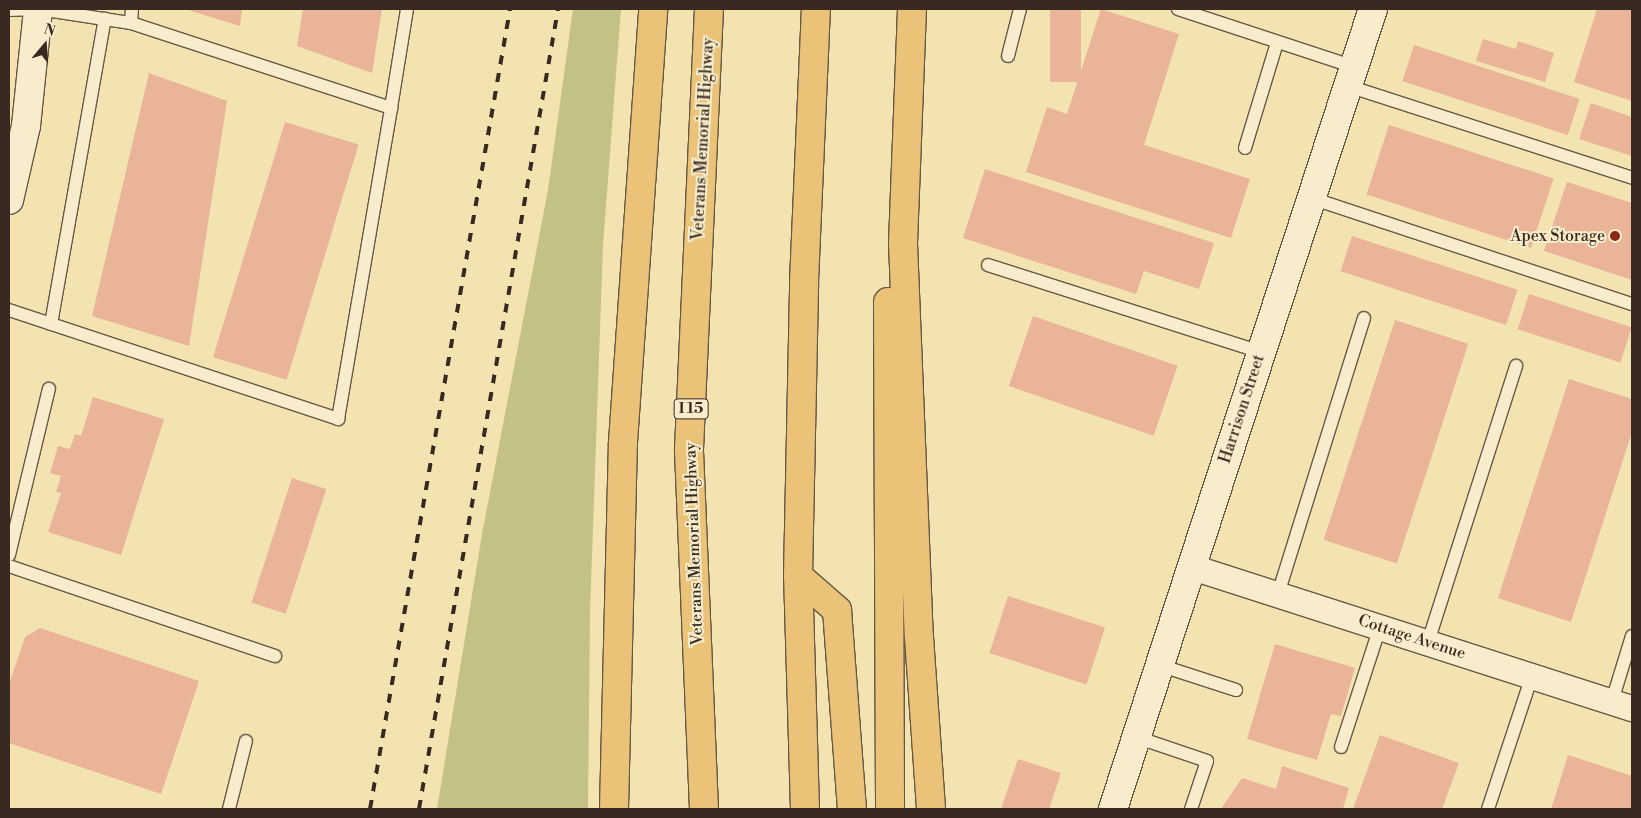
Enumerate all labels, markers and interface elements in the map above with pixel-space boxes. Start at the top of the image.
north arrow [20,20,70,70]
text: N [42,20,58,41]
street label: Veterans Memorial Highway [688,37,718,241]
place label: Apex Storage [1511,226,1605,246]
marker: Apex Storage [1609,230,1621,242]
street label: Harrison Street [1215,352,1269,466]
road number: I 15 [674,396,708,422]
street label: Veterans Memorial Highway [681,442,707,646]
street label: Cottage Avenue [1356,611,1468,663]

